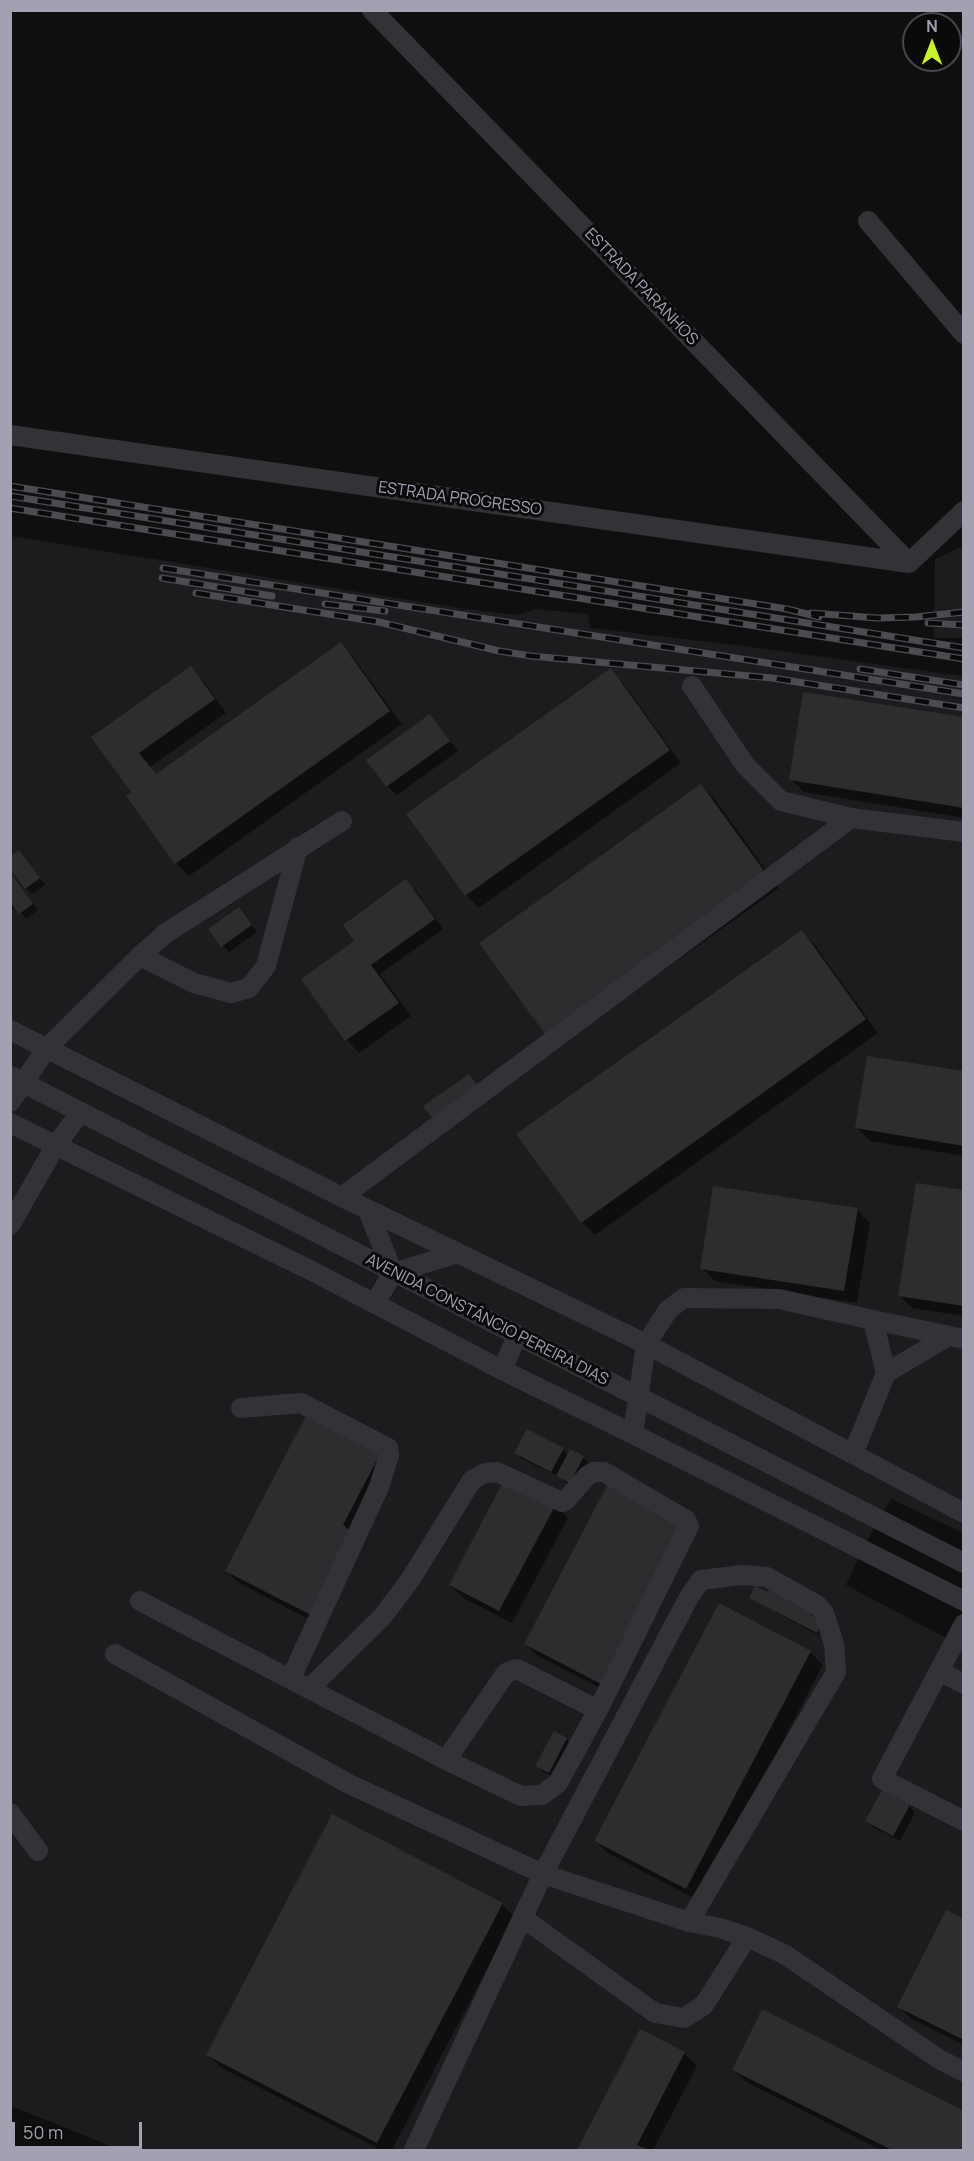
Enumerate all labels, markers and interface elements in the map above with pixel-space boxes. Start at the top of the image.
north arrow [902,12,962,72]
text: N [926,15,938,37]
street label: ESTRADA PARANHOS [580,225,702,349]
street label: ESTRADA PROGRESSO [377,478,543,520]
street label: AVENIDA CONSTÂNCIO PEREIRA DIAS [363,1250,611,1390]
scale bar [15,2110,146,2148]
text: 50 m [23,2120,63,2144]

